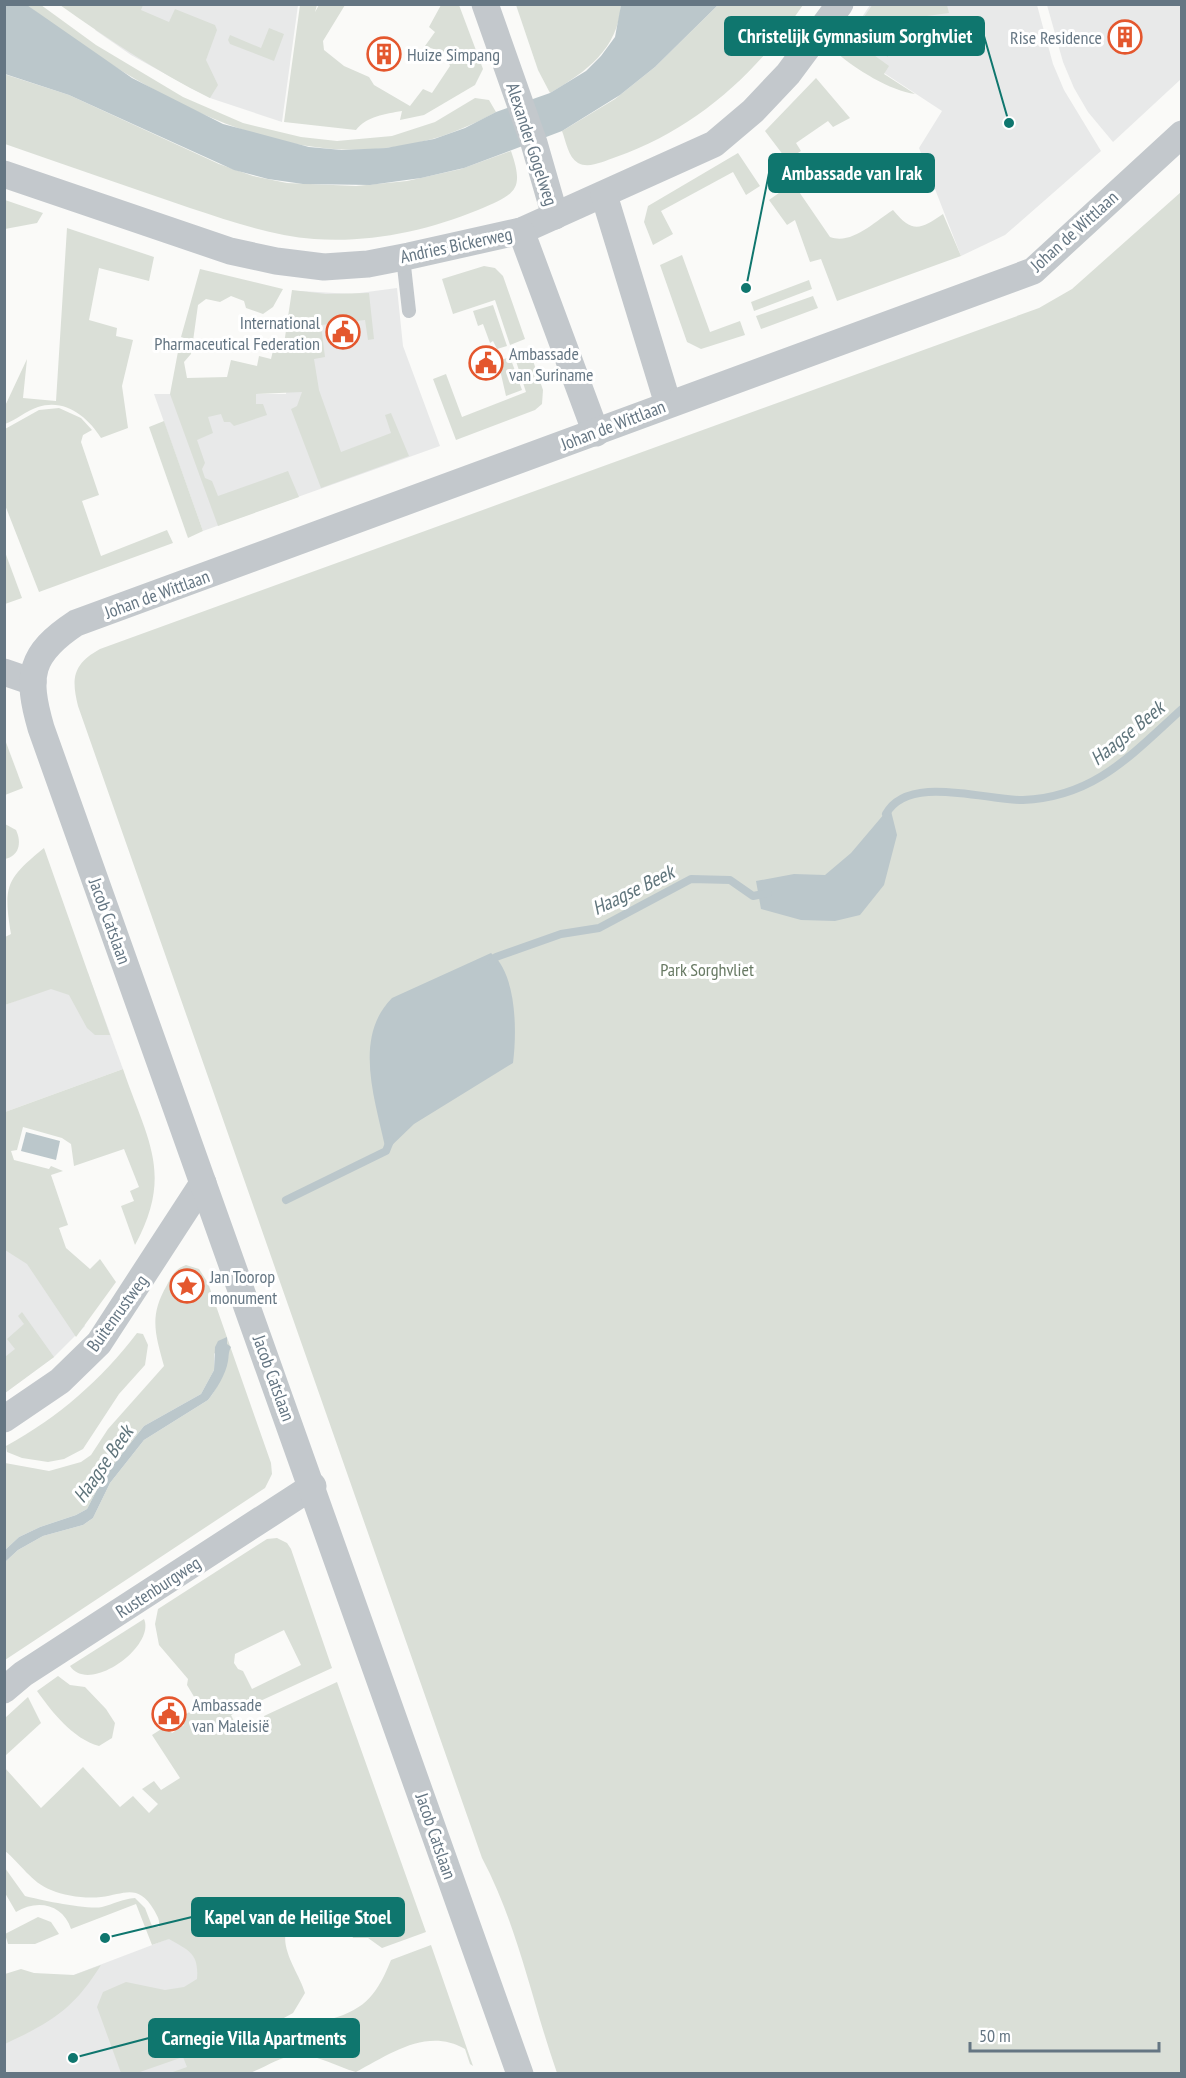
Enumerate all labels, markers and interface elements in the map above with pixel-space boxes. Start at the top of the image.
callout: Christelijk Gymnasium Sorghvliet [725,17,984,55]
building icon: Rise Residence [1107,19,1143,55]
text: Christelijk Gymnasium Sorghvliet [738,23,973,49]
place label: Rise Residence [1010,26,1102,49]
building icon: Huize Simpang [366,36,402,72]
place label: Huize Simpang [407,43,500,66]
street label: Alexander Gogelweg [501,80,563,208]
callout: Ambassade van Irak [769,154,934,192]
text: Ambassade van Irak [781,160,923,186]
street label: Johan de Wittlaan [1025,186,1123,277]
street label: Andries Bickerweg [398,222,514,268]
place label: International Pharmaceutical Federation [154,311,321,355]
public building icon: International Pharmaceutical Federation [325,314,361,350]
place label: Ambassade van Suriname [509,342,594,386]
public building icon: Ambassade van Suriname [468,345,504,381]
street label: Johan de Wittlaan [557,395,669,456]
street label: Johan de Wittlaan [100,564,213,624]
water label: Haagse Beek [1085,694,1171,771]
water label: Haagse Beek [588,858,680,921]
street label: Jacob Catslaan [83,874,136,967]
park label: Park Sorghvliet [660,958,754,981]
place label: Jan Toorop monument [209,1265,277,1309]
place icon: Jan Toorop monument [169,1268,205,1304]
street label: Buitenrustweg [81,1270,153,1356]
street label: Jacob Catslaan [247,1331,300,1424]
water label: Haagse Beek [67,1419,140,1508]
street label: Rustenburgweg [111,1551,205,1623]
place label: Ambassade van Maleisië [192,1693,270,1737]
public building icon: Ambassade van Maleisië [151,1696,187,1732]
street label: Jacob Catslaan [410,1789,461,1882]
callout: Kapel van de Heilige Stoel [192,1898,404,1936]
text: Kapel van de Heilige Stoel [205,1904,392,1930]
scale bar [970,2015,1159,2053]
callout: Carnegie Villa Apartments [149,2019,359,2057]
text: 50 m [979,2024,1011,2047]
text: Carnegie Villa Apartments [161,2025,347,2051]

